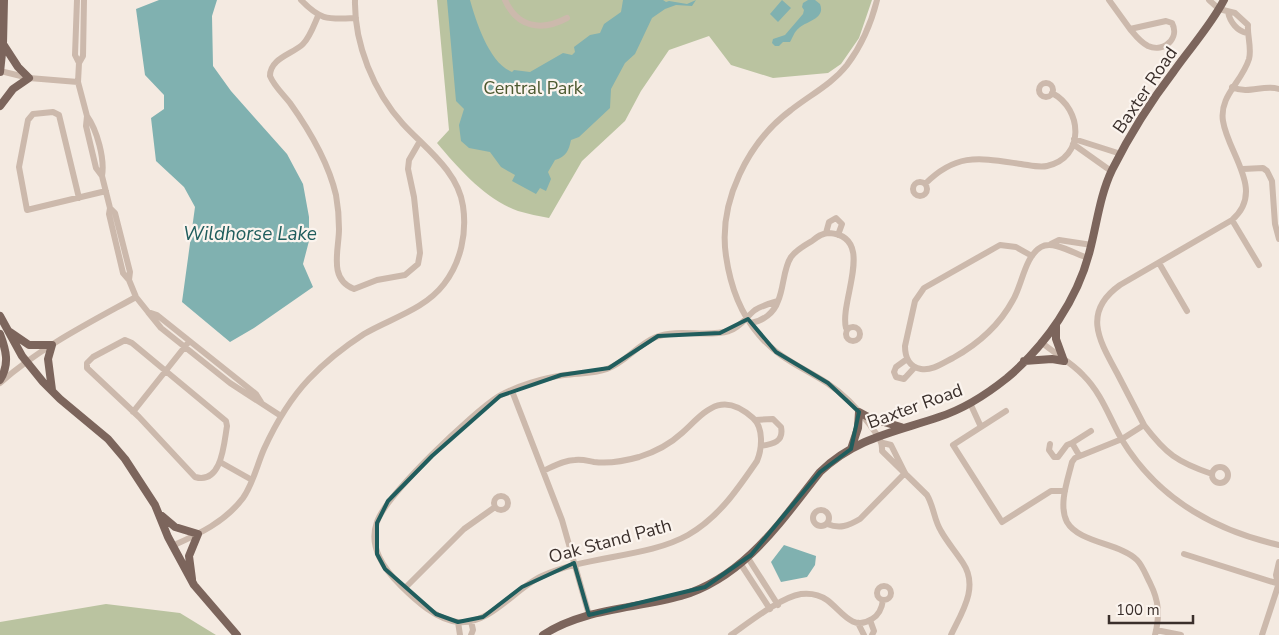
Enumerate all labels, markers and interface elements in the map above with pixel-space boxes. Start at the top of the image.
street label: Baxter Road [1107,42,1183,138]
park label: Central Park [483,76,584,100]
water label: Wildhorse Lake [183,221,317,247]
street label: Baxter Road [864,378,966,434]
street label: Oak Stand Path [546,513,674,569]
scale bar [1109,592,1193,624]
text: 100 m [1116,600,1160,620]

